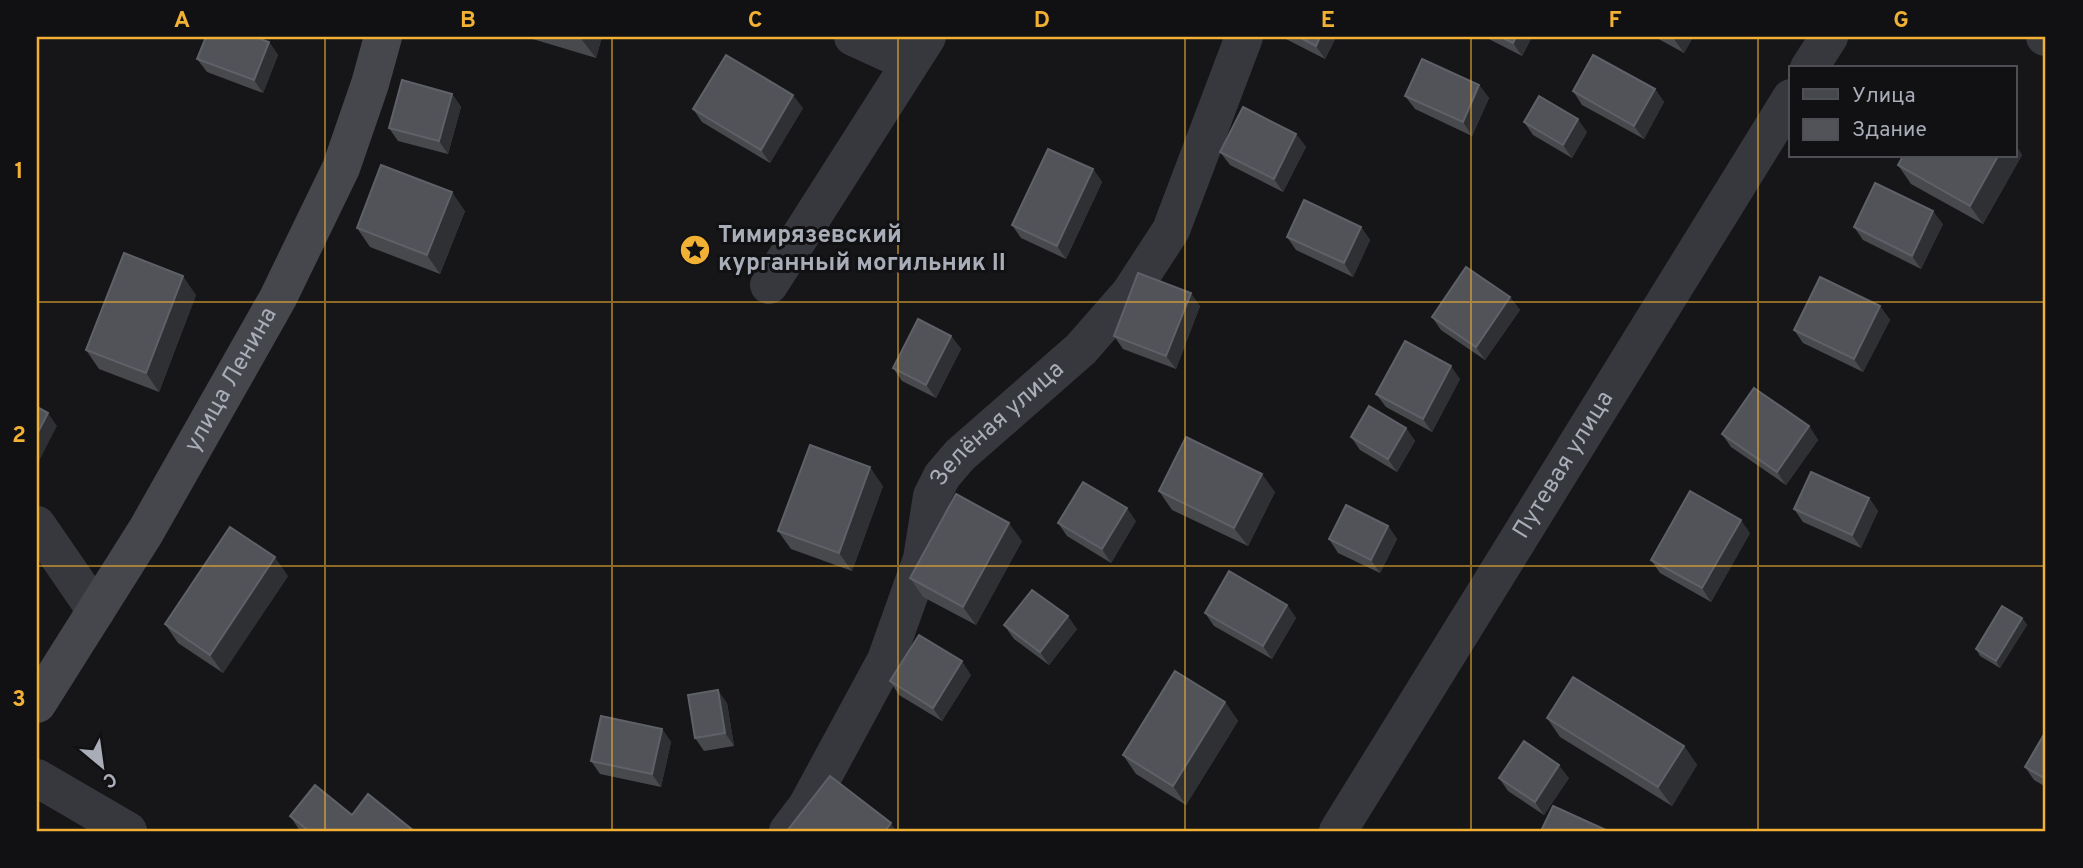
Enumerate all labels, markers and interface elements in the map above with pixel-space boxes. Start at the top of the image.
text: A [174,7,190,36]
text: B [460,7,476,36]
text: C [748,7,762,36]
text: D [1034,7,1050,36]
text: E [1321,7,1335,36]
text: F [1608,7,1622,36]
text: G [1893,7,1909,36]
legend [1789,66,2016,158]
text: Улица [1852,83,1916,110]
text: Здание [1852,117,1927,144]
text: 1 [14,158,24,187]
place label: Тимирязевский курганный могильник II [718,221,1006,279]
place icon: Тимирязевский курганный могильник II [678,233,712,267]
street label: улица Ленина [179,302,285,458]
street label: Зелёная улица [924,355,1071,491]
street label: Путевая улица [1507,386,1621,545]
text: 2 [12,422,26,451]
text: 3 [12,686,26,715]
north arrow [66,732,136,802]
text: С [98,766,120,793]

